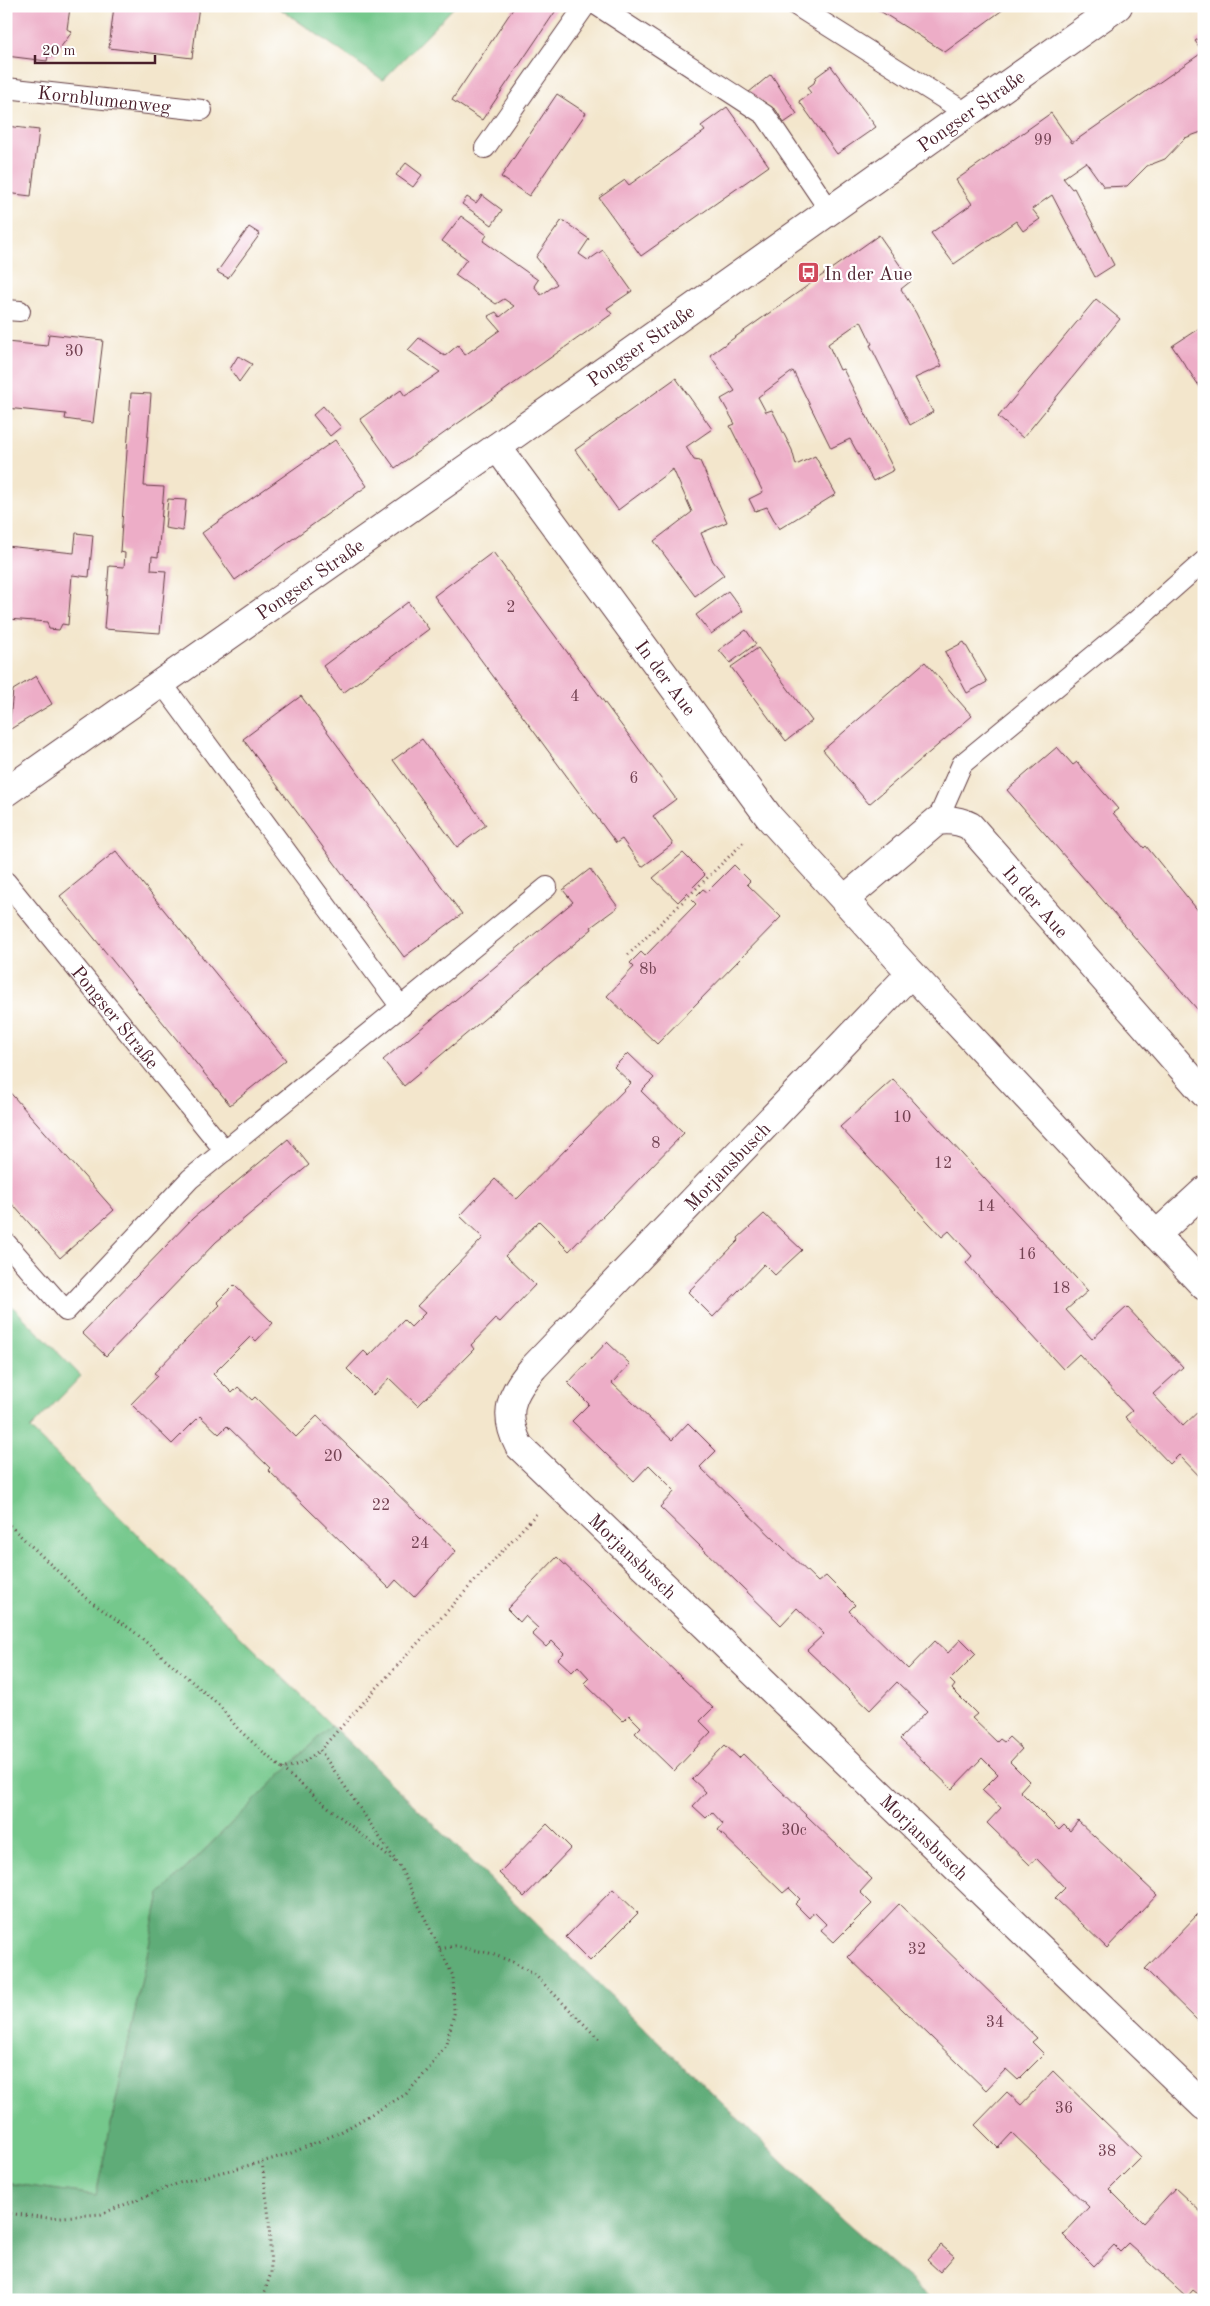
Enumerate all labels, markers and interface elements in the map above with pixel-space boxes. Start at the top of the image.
scale bar [35,32,155,64]
text: 20 m [42,44,76,59]
street label: Pongser Straße [915,68,1029,157]
street label: Kornblumenweg [37,85,172,119]
house number: 99 [1034,133,1052,149]
bus stop icon: In der Aue [796,261,820,285]
place label: In der Aue [824,266,912,285]
street label: Pongser Straße [585,303,699,392]
house number: 30 [65,344,83,360]
street label: Pongser Straße [254,537,368,625]
house number: 2 [506,600,516,616]
street label: In der Aue [631,638,698,720]
house number: 4 [570,689,580,705]
house number: 6 [629,771,639,787]
street label: In der Aue [998,864,1071,943]
house number: 8b [639,962,657,978]
street label: Pongser Straße [67,964,161,1074]
house number: 10 [893,1110,911,1126]
street label: Morjansbusch [682,1120,775,1215]
house number: 8 [651,1136,661,1152]
house number: 12 [934,1156,952,1172]
house number: 14 [977,1199,995,1215]
house number: 16 [1018,1247,1036,1263]
house number: 18 [1052,1281,1070,1297]
house number: 20 [324,1449,342,1465]
house number: 22 [372,1498,390,1514]
street label: Morjansbusch [584,1511,679,1604]
house number: 24 [411,1536,429,1552]
street label: Morjansbusch [875,1792,971,1885]
house number: 30c [781,1823,807,1839]
house number: 32 [908,1942,926,1958]
house number: 34 [986,2015,1004,2031]
house number: 36 [1055,2101,1073,2117]
house number: 38 [1098,2144,1116,2160]

